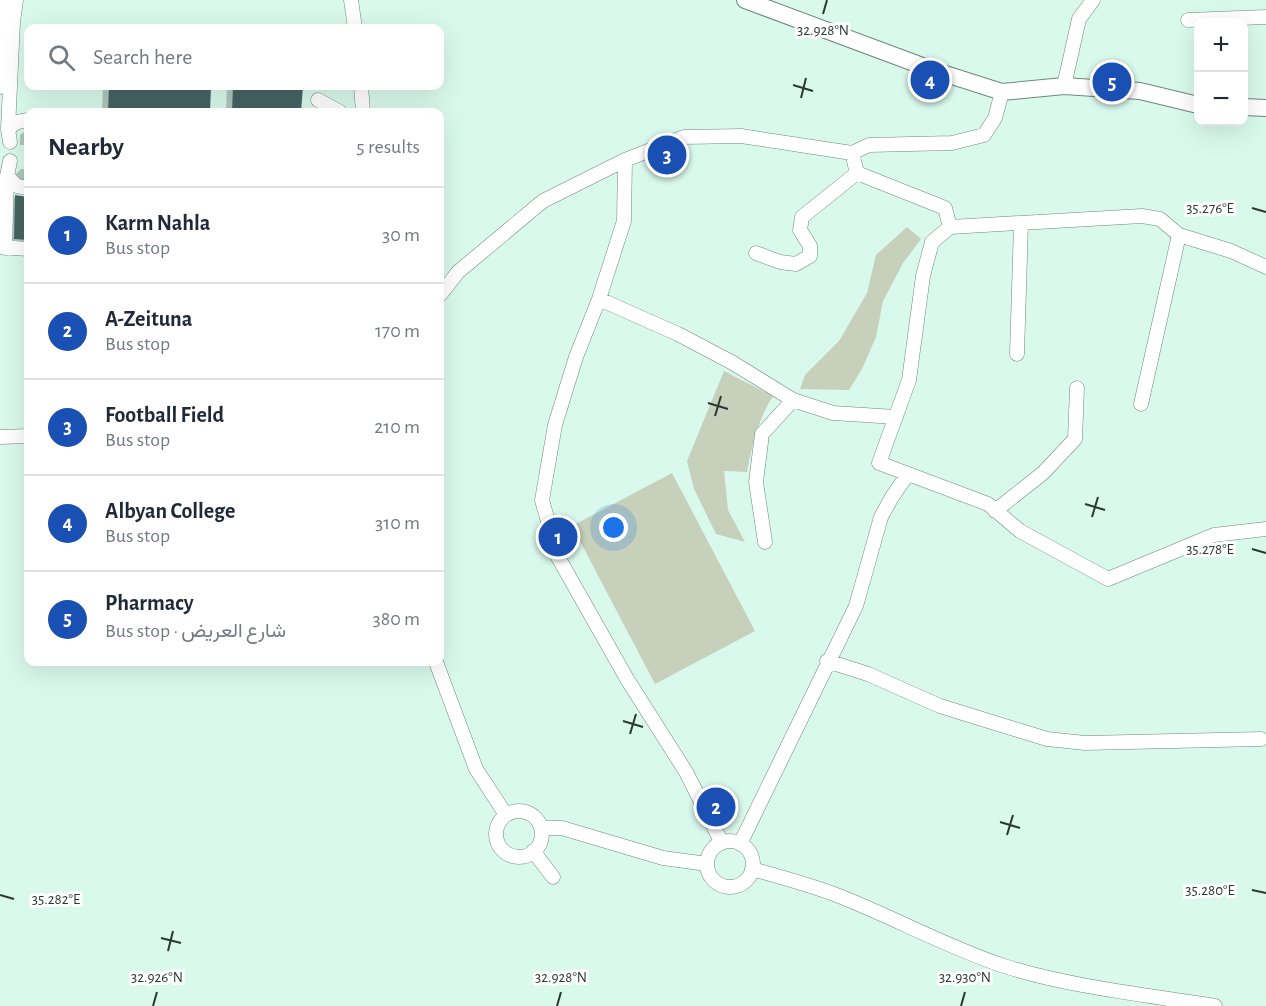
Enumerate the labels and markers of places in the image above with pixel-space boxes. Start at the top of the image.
pin: 4 [910,58,950,103]
pin: 5 [1092,60,1132,104]
pin: 3 [648,132,686,178]
pin: 1 [538,514,578,560]
pin: 2 [696,784,736,830]

